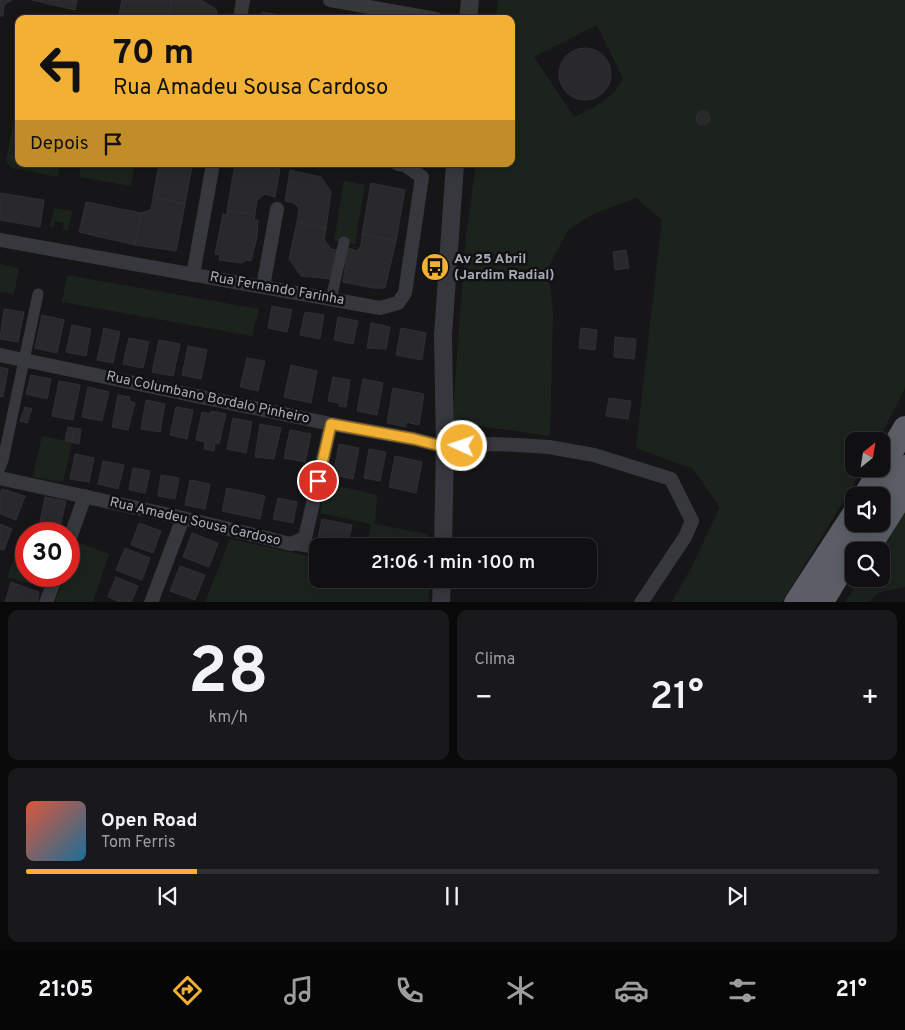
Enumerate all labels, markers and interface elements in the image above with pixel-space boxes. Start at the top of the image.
text: 70 m [113,32,194,76]
icon: left [30,35,95,100]
text: Rua Amadeu Sousa Cardoso [113,75,388,102]
icon: arrive [99,130,127,158]
text: Depois [30,132,89,156]
place label: Av 25 Abril (Jardim Radial) [454,251,555,284]
bus stop icon: Av 25 Abril (Jardim Radial) [420,252,450,282]
street label: Rua Fernando Farinha [208,269,346,309]
street label: Rua Columbano Bordalo Pinheiro [105,368,311,428]
position arrow [435,419,487,471]
north arrow [845,432,890,478]
map controls [845,432,890,587]
pin [297,460,339,502]
icon: arrive [304,467,332,495]
button: sound [845,487,890,532]
street label: Rua Amadeu Sousa Cardoso [108,494,282,550]
speed limit sign: 30 [15,522,80,587]
button: search [845,542,890,587]
text: 21:06 · 1 min · 100 m [371,551,535,575]
text: 28 [188,634,269,716]
text: Clima [475,650,515,670]
text: 21° [650,674,704,723]
text: − [475,681,493,717]
text: + [861,681,879,717]
text: km/h [209,708,248,728]
text: Open Road [101,809,197,833]
text: Tom Ferris [101,833,175,853]
icon: previous [154,882,182,910]
icon: pause [438,882,466,910]
icon: next [723,882,751,910]
icon: directions [170,973,205,1008]
icon: music [281,973,316,1008]
icon: phone [392,973,427,1008]
icon: climate [503,973,538,1008]
icon: car [614,973,649,1008]
icon: filters [725,973,760,1008]
text: 21:05 [38,977,94,1004]
text: 21° [836,977,867,1004]

